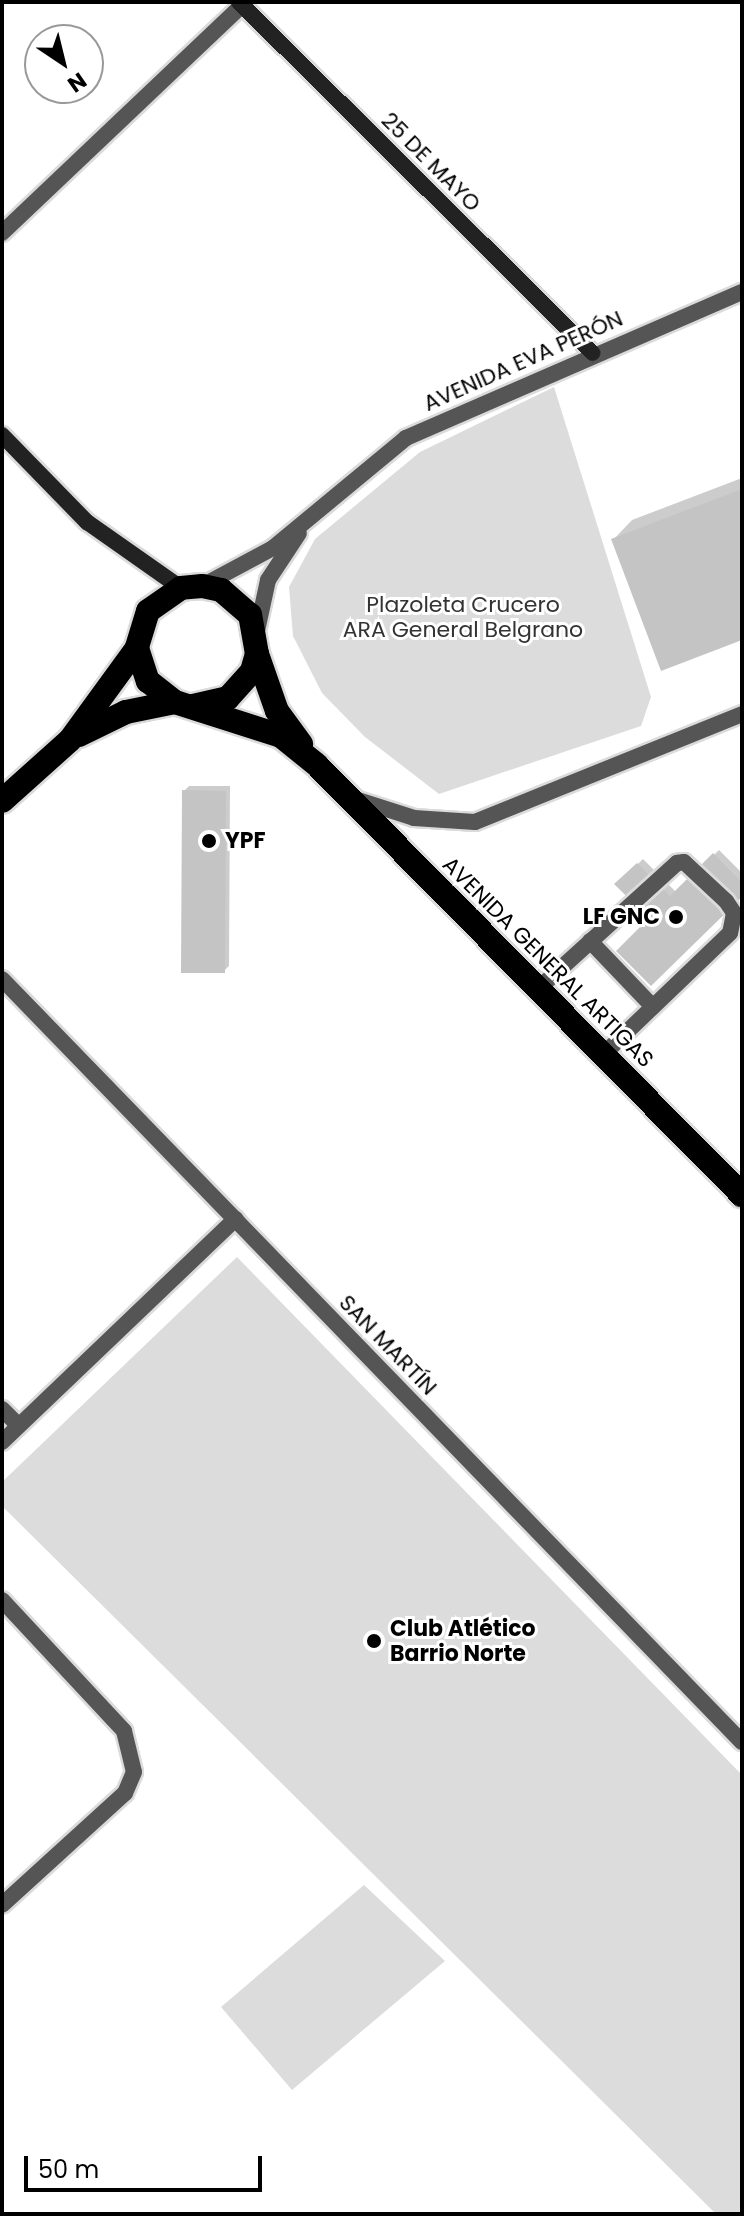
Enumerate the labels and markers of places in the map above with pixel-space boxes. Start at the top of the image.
place label: YPF [225,828,266,854]
marker: YPF [200,832,218,850]
place label: LF GNC [583,904,660,930]
marker: LF GNC [667,908,685,926]
place label: Club Atlético Barrio Norte [390,1615,536,1666]
marker: Club Atlético Barrio Norte [365,1632,383,1650]

